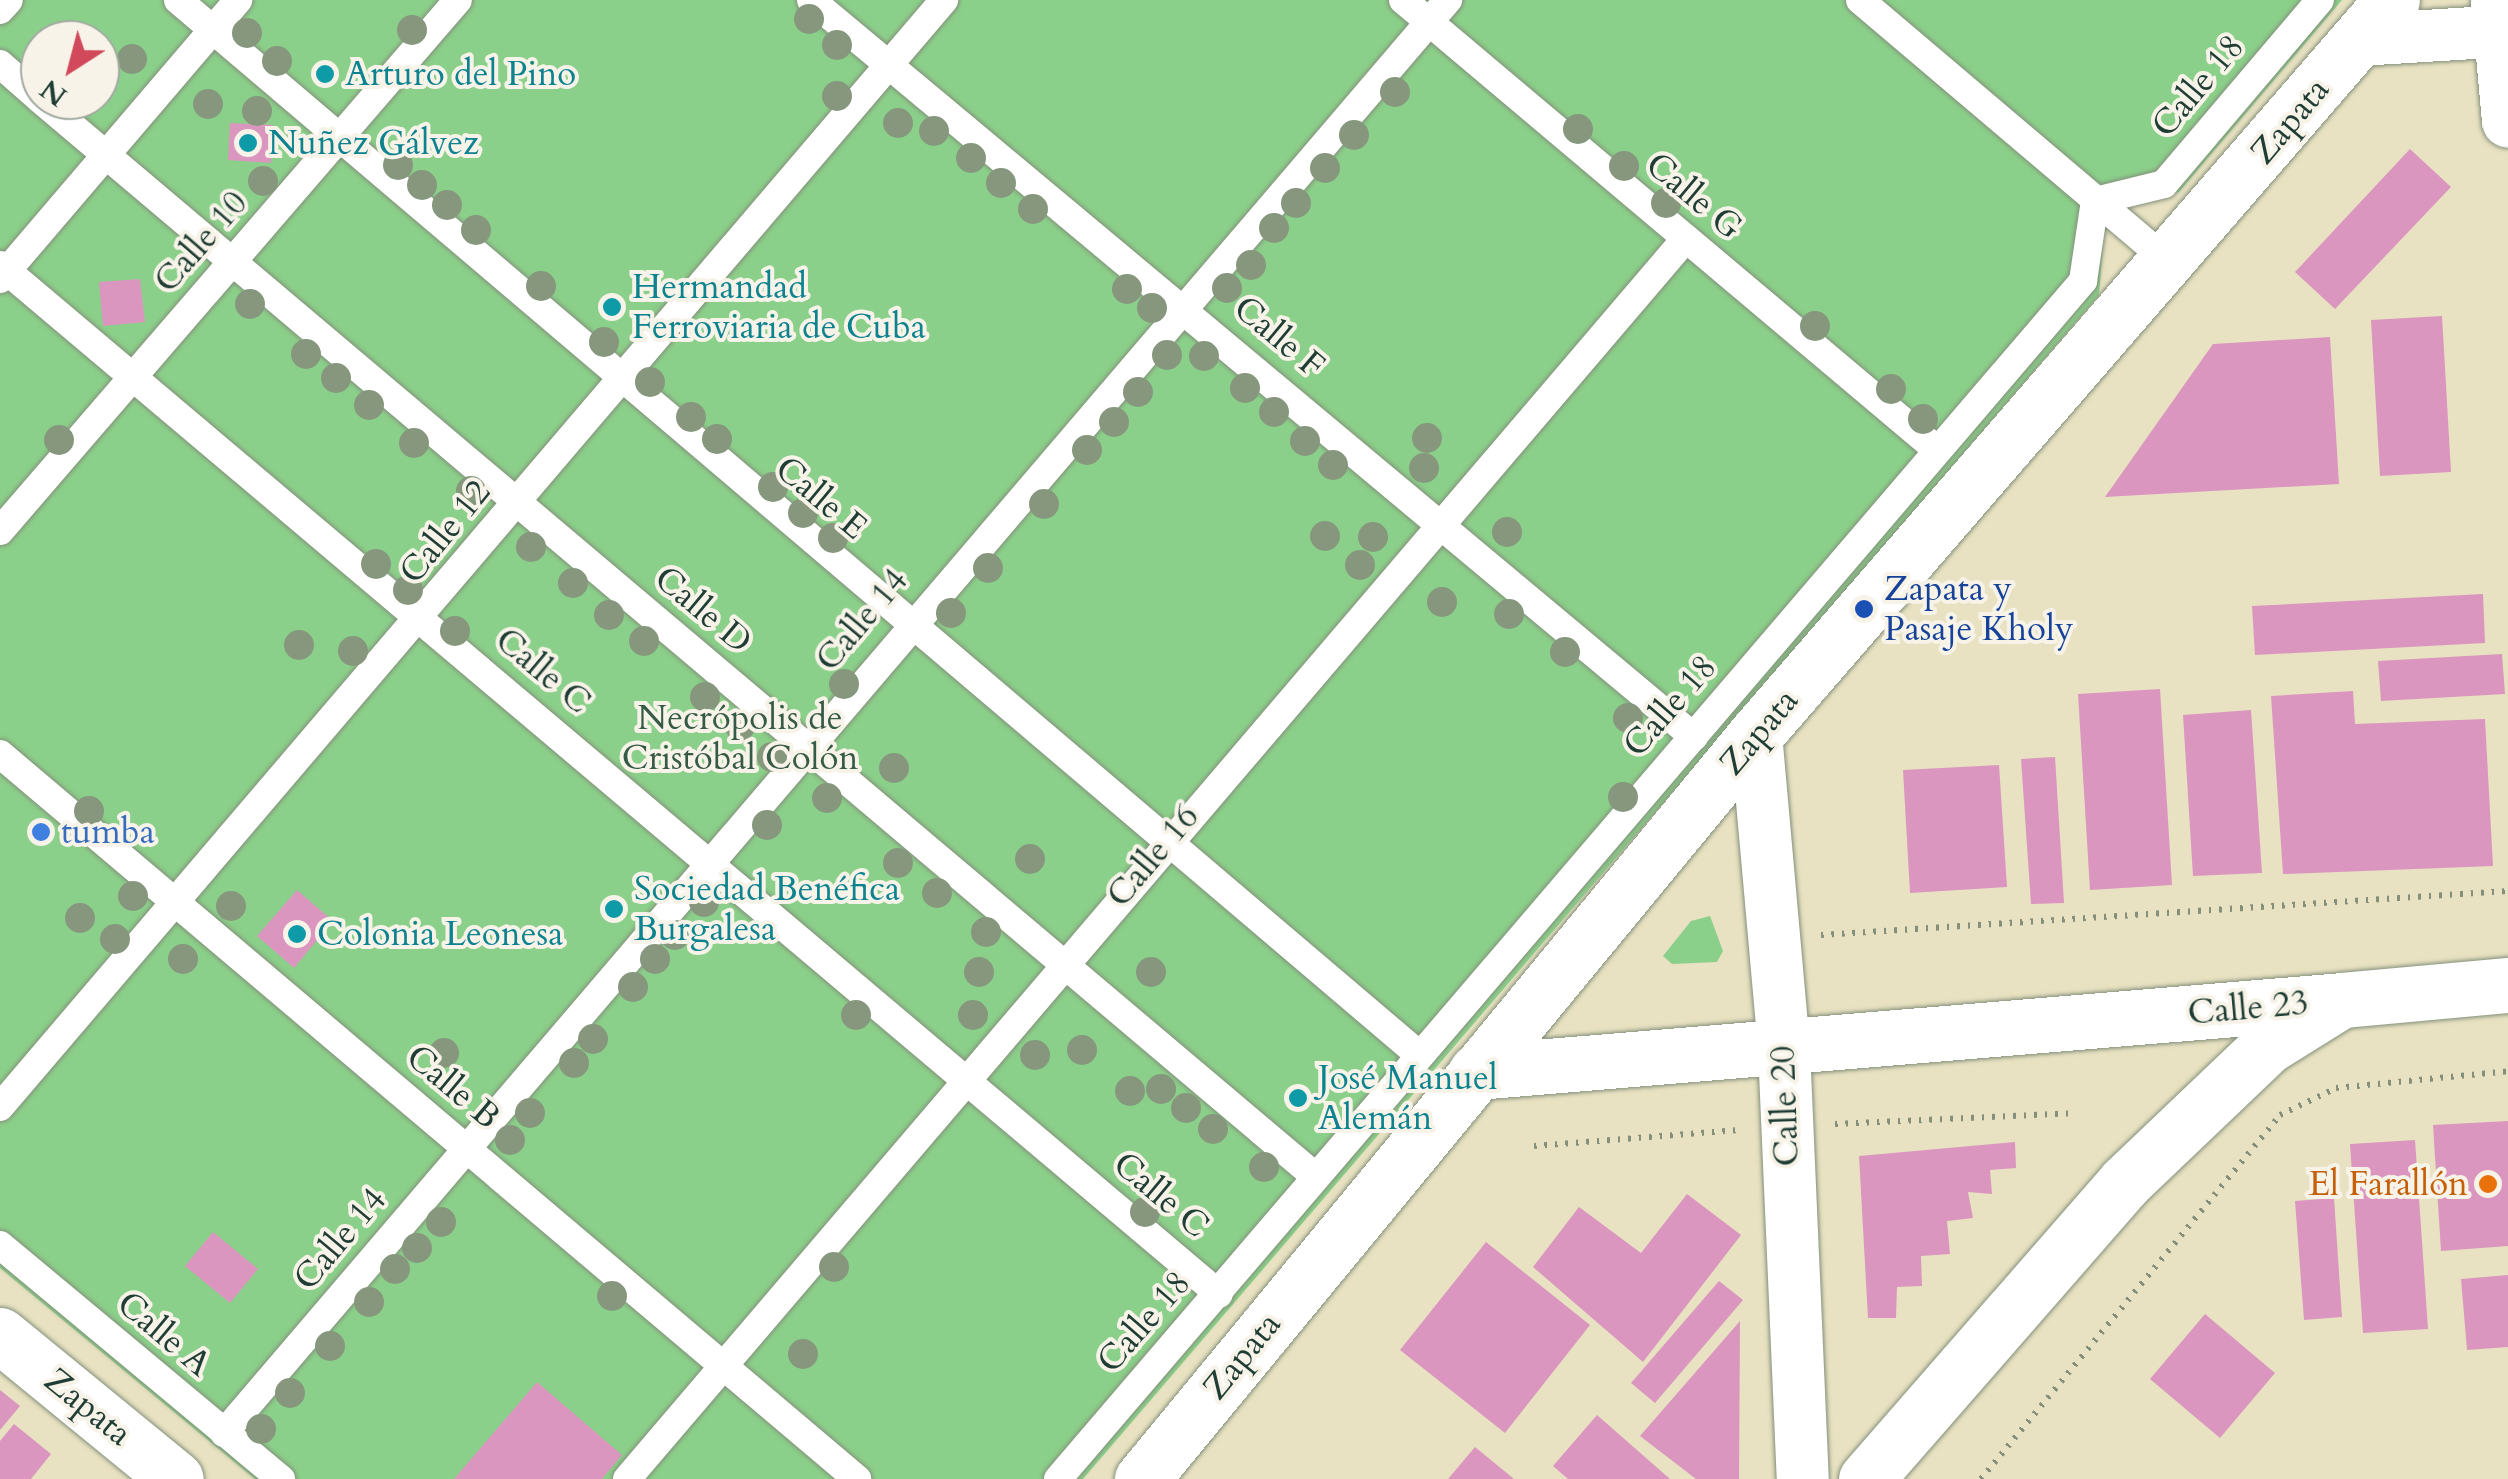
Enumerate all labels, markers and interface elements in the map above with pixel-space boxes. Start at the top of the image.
north arrow [20,20,120,120]
street label: Calle 18 [2143,26,2253,146]
place label: Arturo del Pino [345,53,576,95]
marker: Arturo del Pino [314,63,336,85]
street label: Zapata [2242,69,2338,173]
text: N [33,70,75,115]
place label: Nuñez Gálvez [268,122,479,164]
marker: Nuñez Gálvez [237,132,259,154]
street label: Calle G [1637,144,1751,248]
street label: Calle 10 [146,183,256,301]
place label: Hermandad Ferroviaria de Cuba [632,266,926,348]
street label: Calle F [1225,287,1333,387]
marker: Hermandad Ferroviaria de Cuba [601,296,623,318]
street label: Calle E [767,448,875,548]
street label: Calle 12 [391,472,499,592]
street label: Calle D [646,557,760,663]
street label: Calle 14 [807,560,917,680]
place label: Zapata y Pasaje Kholy [1884,568,2073,650]
marker: Zapata y Pasaje Kholy [1853,598,1875,620]
street label: Calle C [487,619,599,723]
street label: Calle 18 [1615,647,1725,765]
street label: Zapata [1711,680,1807,784]
park label: Necrópolis de Cristóbal Colón [622,697,858,779]
street label: Calle 16 [1098,796,1208,916]
place label: tumba [61,811,155,853]
marker: tumba [30,821,52,843]
place label: Sociedad Benéfica Burgalesa [634,868,900,950]
marker: Sociedad Benéfica Burgalesa [603,898,625,920]
place label: Colonia Leonesa [317,913,563,955]
marker: Colonia Leonesa [286,923,308,945]
street label: Calle 23 [2186,982,2310,1034]
street label: Calle B [398,1036,508,1138]
street label: Calle 20 [1762,1045,1808,1167]
place label: José Manuel Alemán [1318,1057,1498,1139]
marker: José Manuel Alemán [1287,1087,1309,1109]
street label: Calle C [1105,1143,1217,1247]
place label: El Farallón [2309,1163,2468,1205]
marker: El Farallón [2477,1173,2499,1195]
street label: Calle 14 [285,1179,395,1299]
street label: Calle 18 [1089,1263,1199,1381]
street label: Calle A [108,1283,220,1385]
street label: Zapata [1194,1304,1290,1408]
street label: Zapata [36,1359,140,1455]

